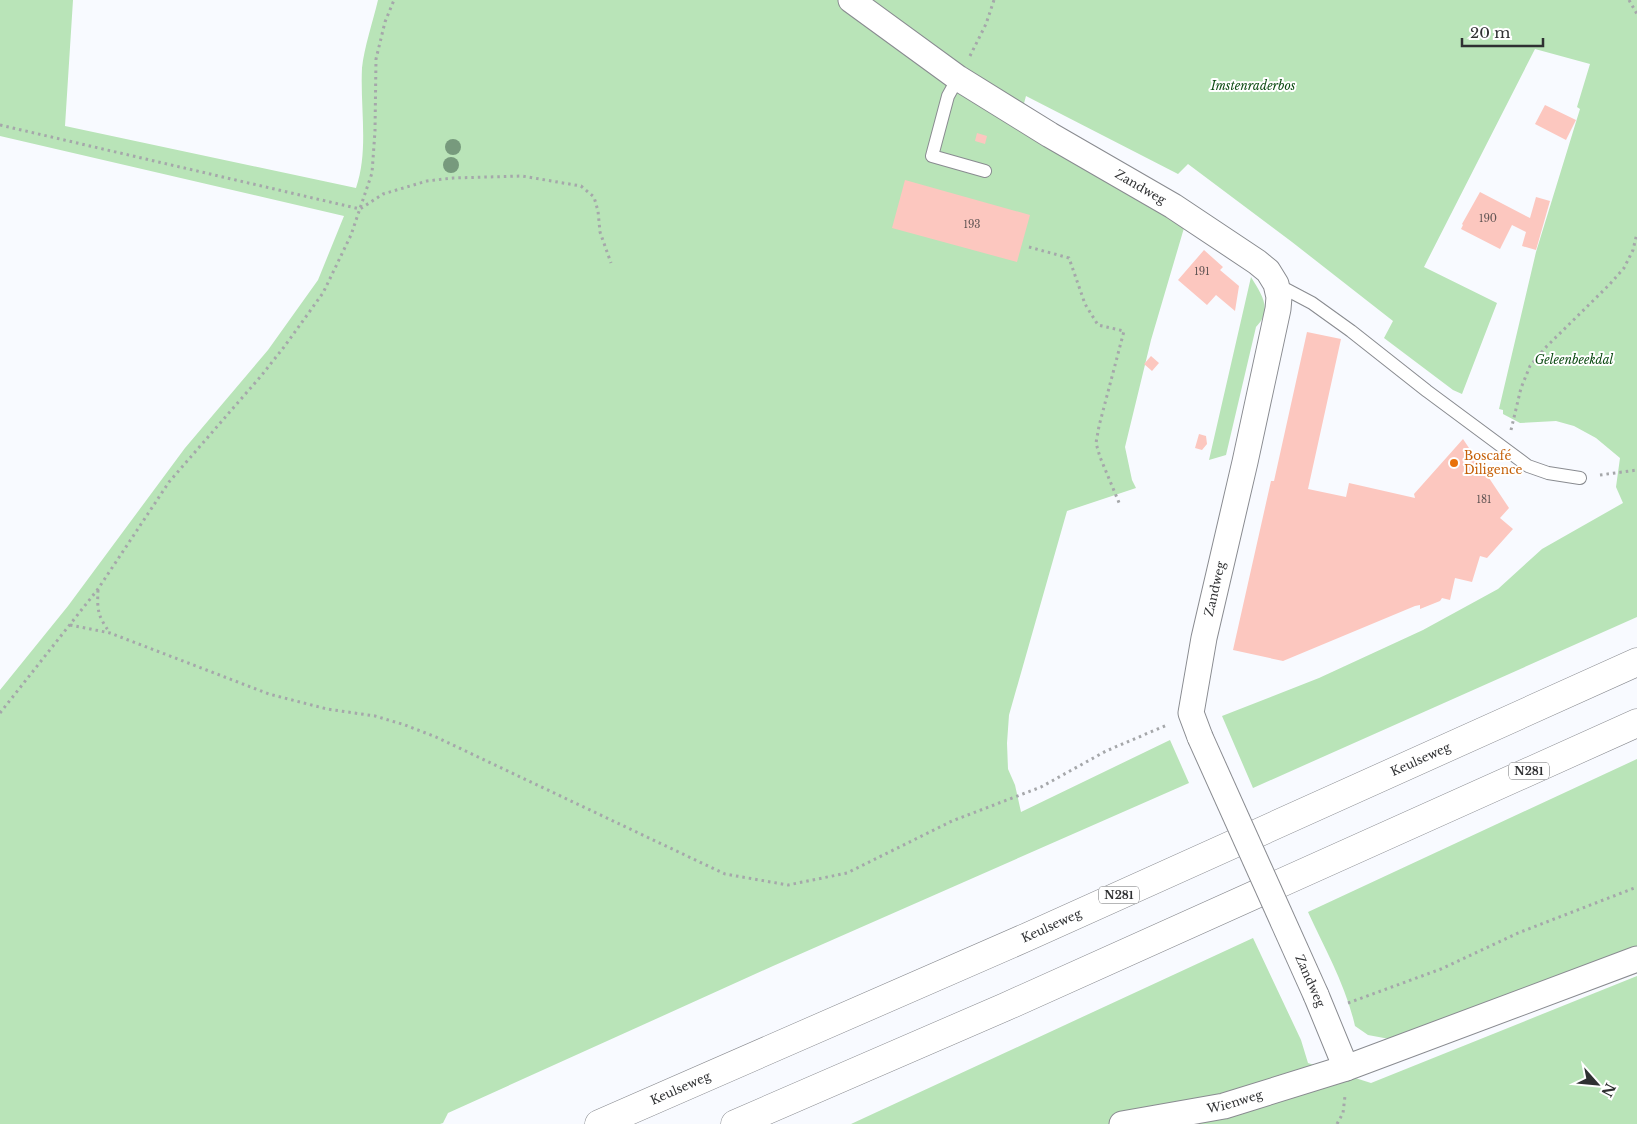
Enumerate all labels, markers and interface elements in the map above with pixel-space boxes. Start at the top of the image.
scale bar [1462,15,1543,47]
text: 20 m [1470,23,1510,42]
park label: Imstenraderbos [1210,78,1296,93]
street label: Zandweg [1112,166,1169,208]
house number: 190 [1479,212,1497,225]
house number: 193 [963,218,981,231]
house number: 191 [1194,265,1210,278]
park label: Geleenbeekdal [1535,352,1614,367]
place label: Boscafé Diligence [1464,448,1522,477]
marker: Boscafé Diligence [1448,457,1460,469]
house number: 181 [1477,493,1491,506]
street label: Zandweg [1201,559,1228,618]
street label: Keulseweg [1388,739,1454,779]
road number: N281 [1509,762,1549,779]
road number: N281 [1099,886,1139,904]
street label: Keulseweg [1019,905,1084,945]
street label: Zandweg [1292,952,1329,1010]
north arrow [1572,1059,1622,1109]
street label: Keulseweg [648,1068,714,1108]
text: N [1598,1080,1620,1100]
street label: Wienweg [1205,1086,1265,1116]

